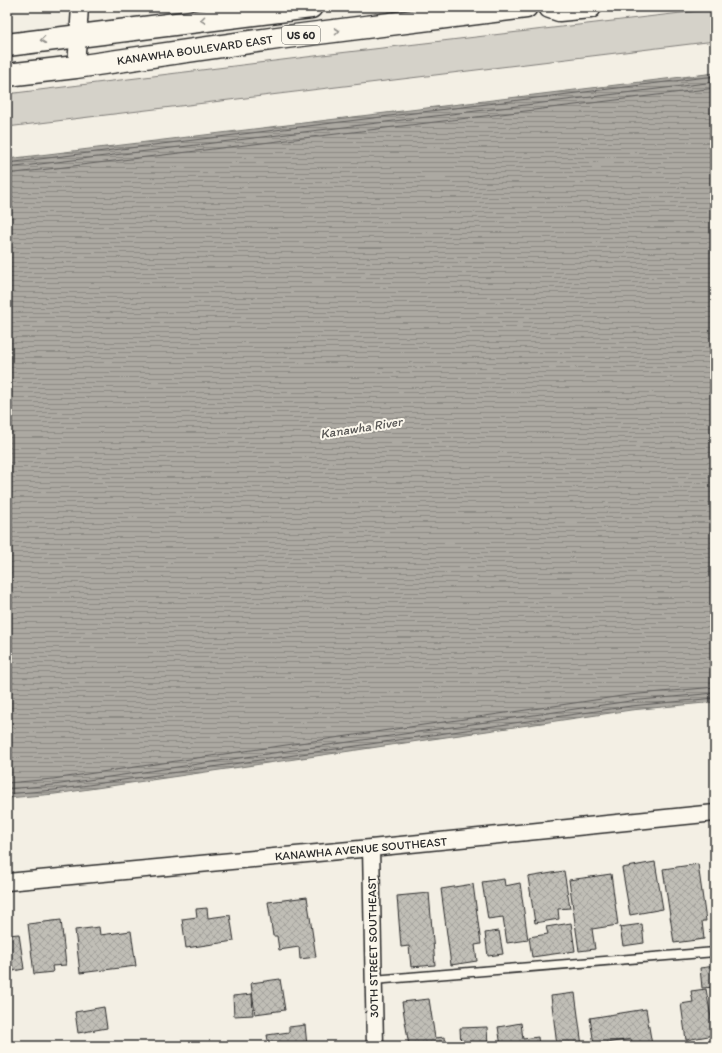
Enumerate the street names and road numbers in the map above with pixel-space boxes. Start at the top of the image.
road number: US 60 [282,26,320,44]
street label: KANAWHA BOULEVARD EAST [116,32,274,68]
street label: KANAWHA AVENUE SOUTHEAST [274,834,448,864]
street label: 30TH STREET SOUTHEAST [365,876,381,1018]

